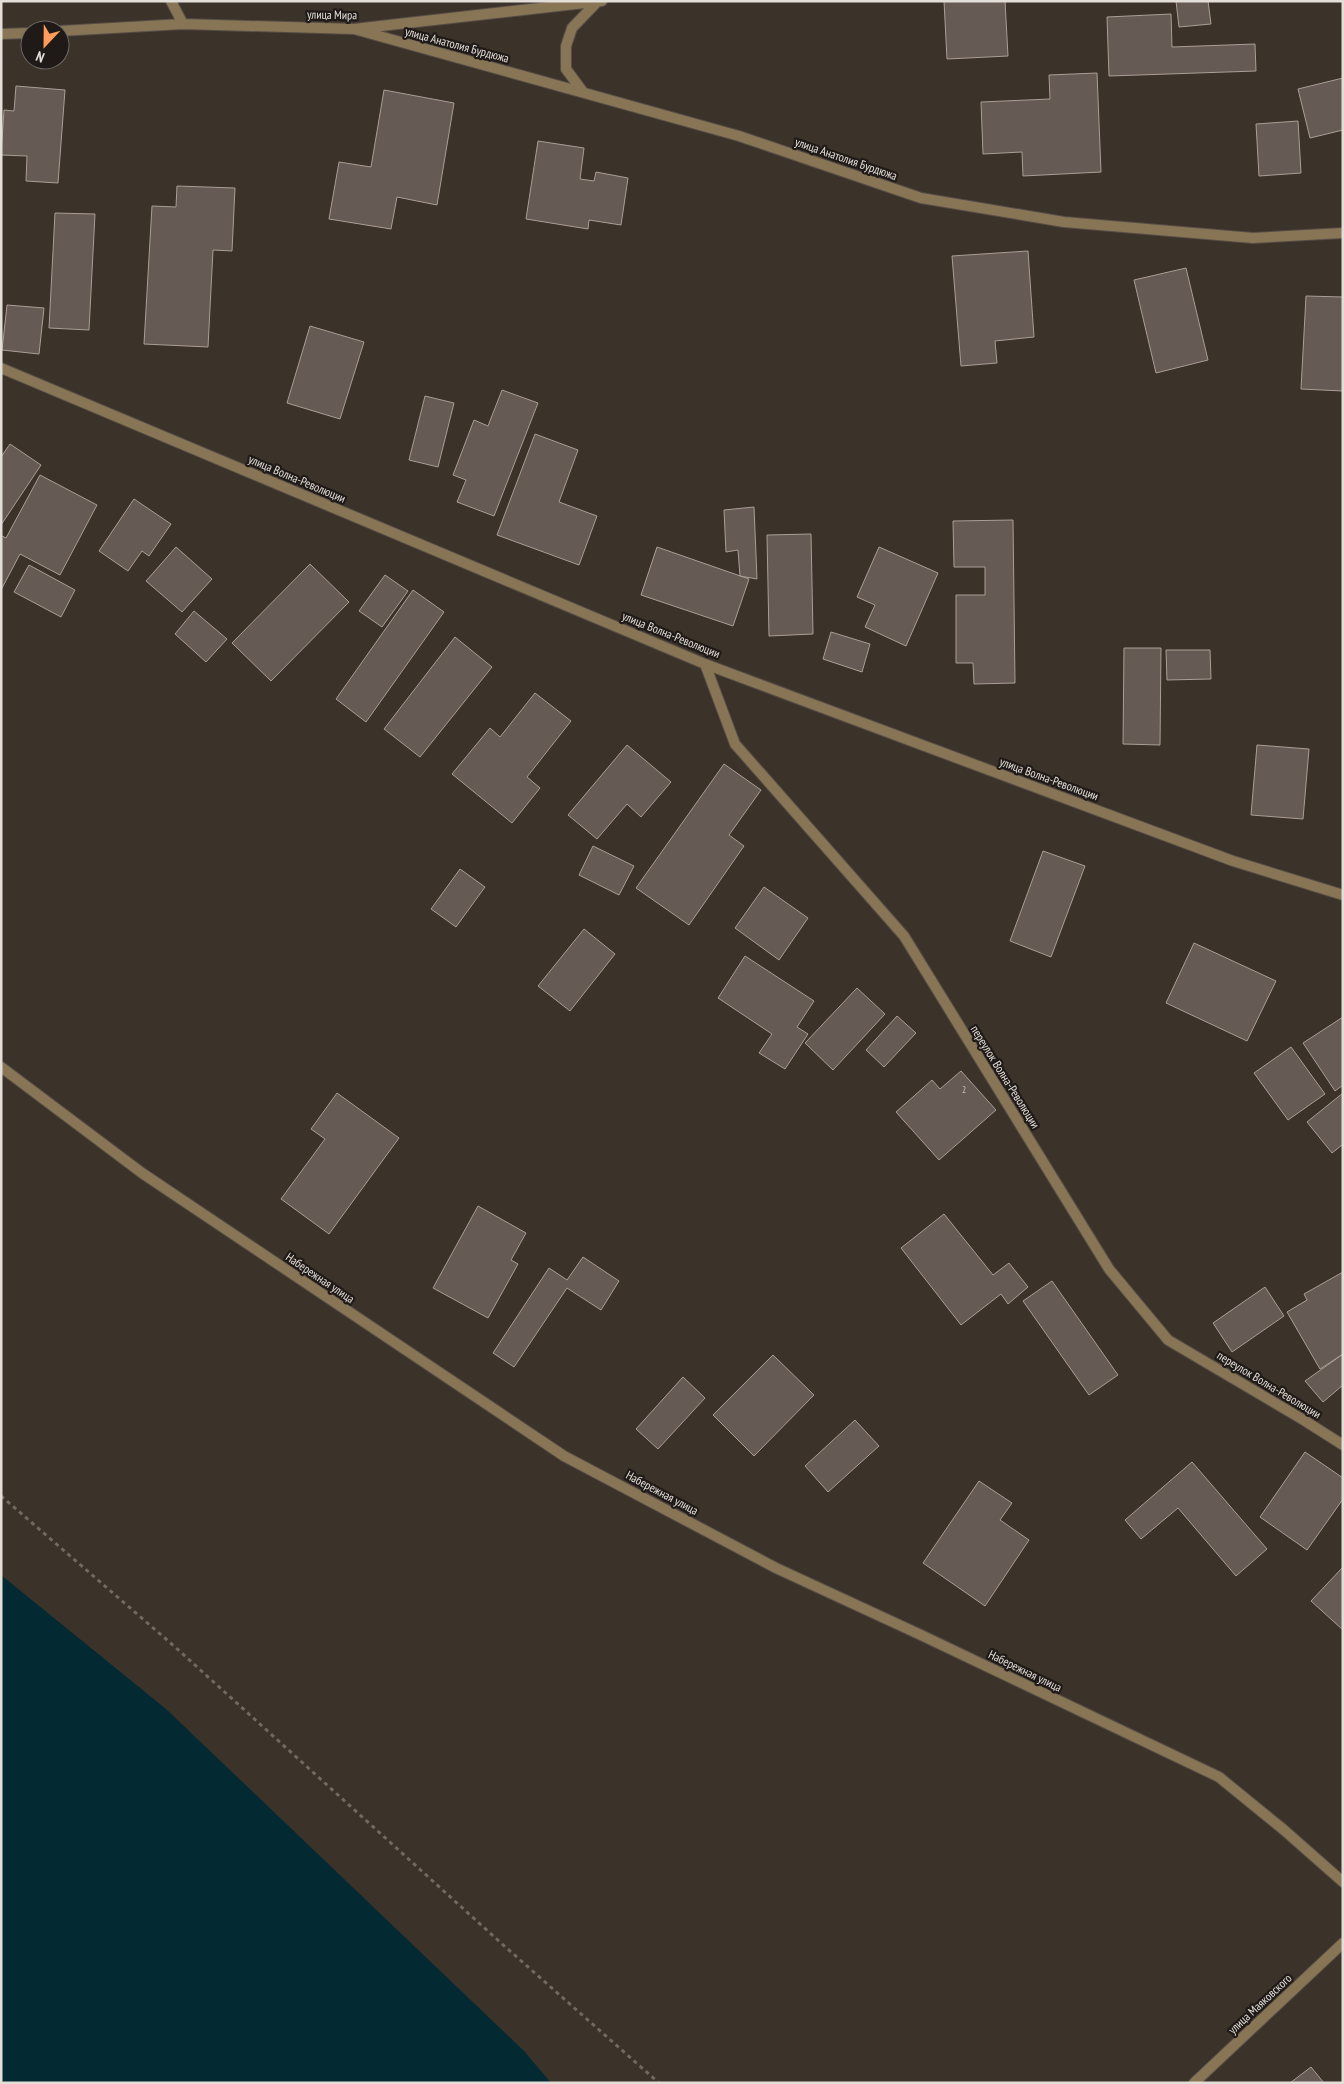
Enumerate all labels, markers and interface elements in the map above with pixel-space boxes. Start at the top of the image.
street label: улица Мира [307,7,357,22]
north arrow [20,20,70,70]
street label: улица Анатолия Бурдюжа [403,23,511,66]
text: N [33,47,47,67]
street label: улица Анатолия Бурдюжа [793,134,899,183]
street label: улица Волна-Революции [246,451,348,506]
street label: улица Волна-Революции [620,608,722,661]
street label: улица Волна-Революции [998,754,1101,803]
street label: переулок Волна-Революции [968,1022,1043,1131]
house number: 2 [962,1083,966,1096]
street label: Набережная улица [283,1249,358,1306]
street label: переулок Волна-Революции [1215,1348,1324,1422]
street label: Набережная улица [624,1467,701,1518]
street label: Набережная улица [986,1646,1064,1695]
street label: улица Маяковского [1225,1970,1295,2037]

